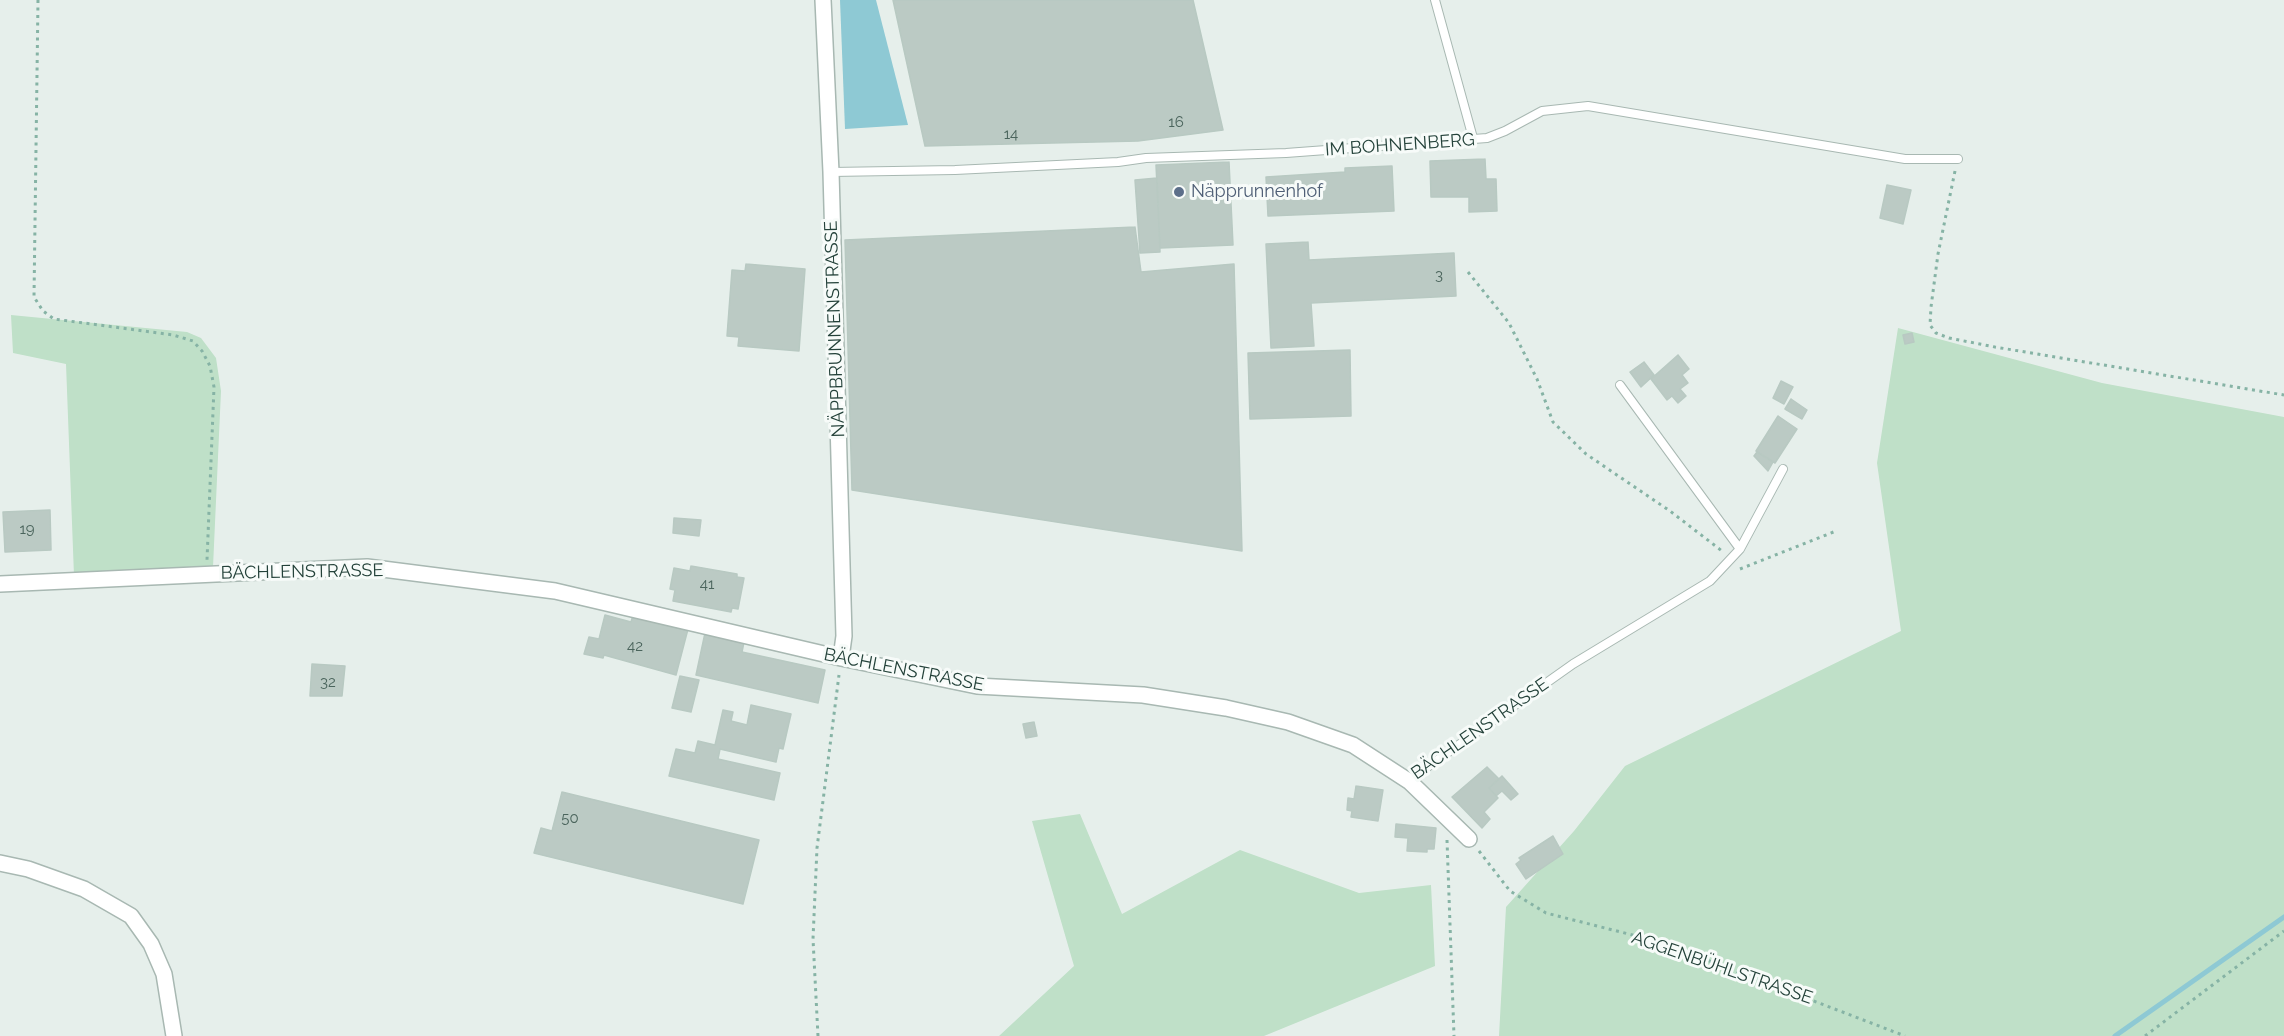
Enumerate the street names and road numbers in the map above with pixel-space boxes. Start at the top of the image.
street label: IM BOHNENBERG [1324,129,1476,161]
street label: NÄPPBRUNNENSTRASSE [820,220,850,438]
street label: BÄCHLENSTRASSE [220,560,384,584]
street label: BÄCHLENSTRASSE [822,644,986,696]
street label: BÄCHLENSTRASSE [1407,673,1553,785]
street label: AGGENBÜHLSTRASSE [1629,927,1815,1009]

